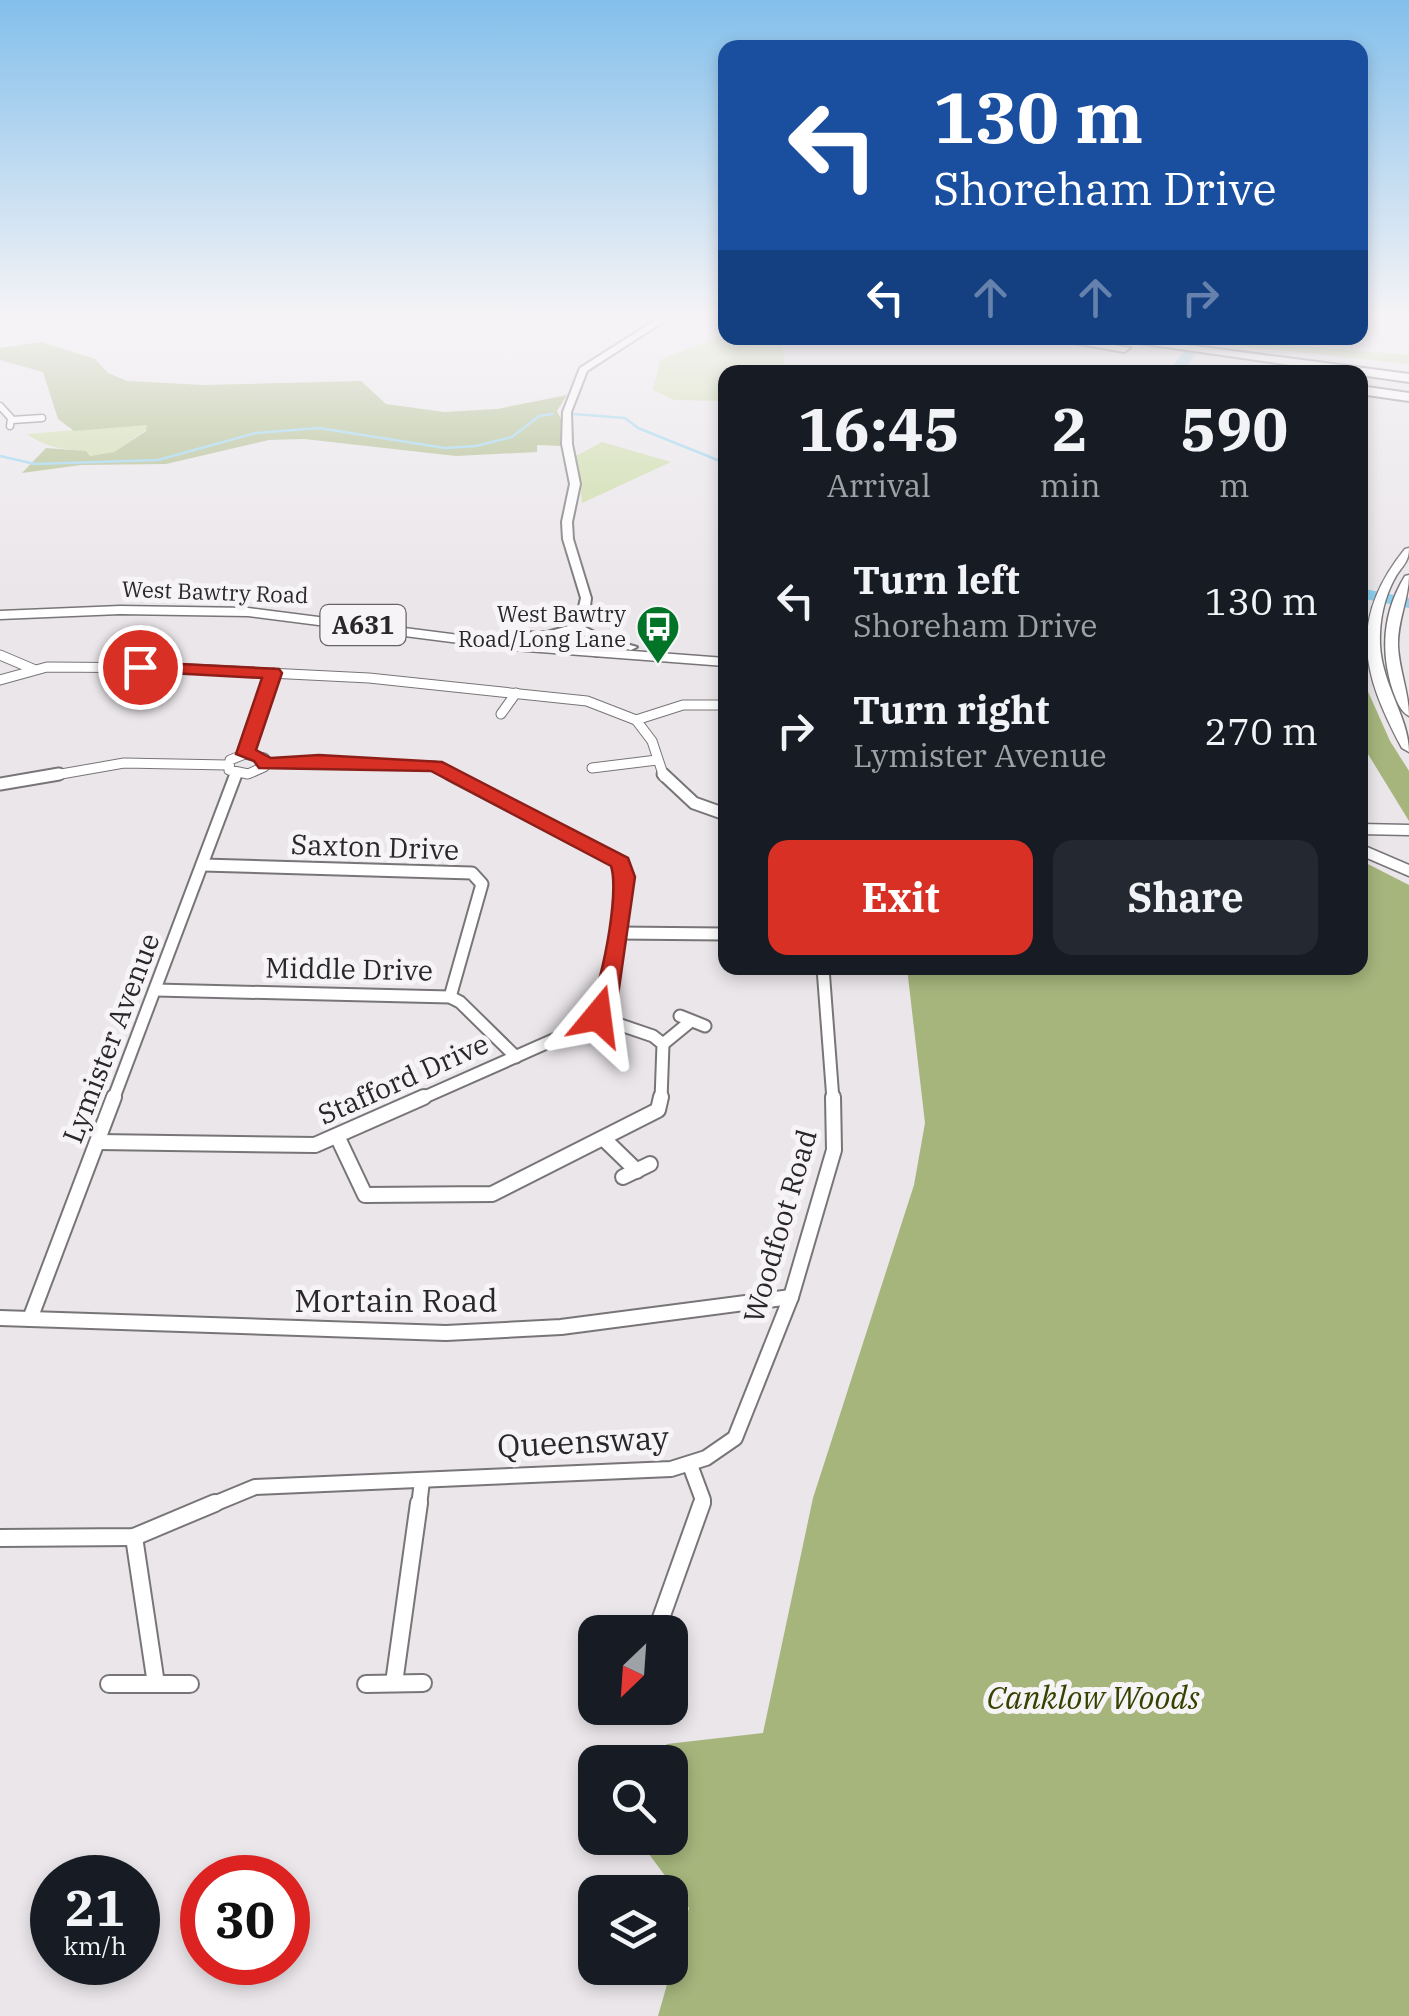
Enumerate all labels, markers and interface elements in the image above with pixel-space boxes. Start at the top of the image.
text: 130 m [933,71,1143,162]
icon: left [768,80,898,210]
text: Shoreham Drive [933,159,1277,217]
icon: left [858,270,913,325]
icon: ahead [963,270,1018,325]
icon: ahead [1068,270,1123,325]
icon: right [1173,270,1228,325]
text: 16:45 [798,389,960,468]
text: 2 [1052,389,1088,468]
text: 590 [1180,389,1288,468]
text: Arrival [827,464,931,506]
text: min [1040,464,1101,506]
text: m [1219,464,1250,506]
text: Turn left [853,555,1020,604]
icon: left [768,573,823,628]
street label: West Bawtry Road [121,574,309,609]
text: 130 m [1205,576,1318,625]
place label: West Bawtry Road/Long Lane [458,599,626,653]
bus stop icon: West Bawtry Road/Long Lane [635,604,681,665]
text: Shoreham Drive [853,604,1097,646]
road number: A631 [320,605,406,645]
pin [98,625,183,710]
icon: arrive [113,640,168,695]
text: Turn right [853,685,1049,734]
icon: right [768,703,823,758]
text: 270 m [1205,706,1318,755]
text: Lymister Avenue [853,734,1107,776]
street label: Saxton Drive [290,825,460,868]
button: Exit [768,840,1033,955]
button: Share [1053,840,1318,955]
street label: Lymister Avenue [53,928,168,1148]
street label: Middle Drive [265,949,433,988]
position arrow [546,964,650,1068]
street label: Stafford Drive [312,1024,494,1133]
street label: Woodfoot Road [734,1125,825,1327]
street label: Mortain Road [294,1279,498,1321]
street label: Queensway [496,1415,671,1466]
north arrow [578,1615,688,1725]
map controls [578,1615,688,1985]
park label: Canklow Woods [986,1676,1200,1718]
button: search [578,1745,688,1855]
speed limit sign: 30 [180,1855,310,1985]
text: 21 [65,1875,125,1940]
button: layers [578,1875,688,1985]
text: km/h [63,1929,127,1962]

